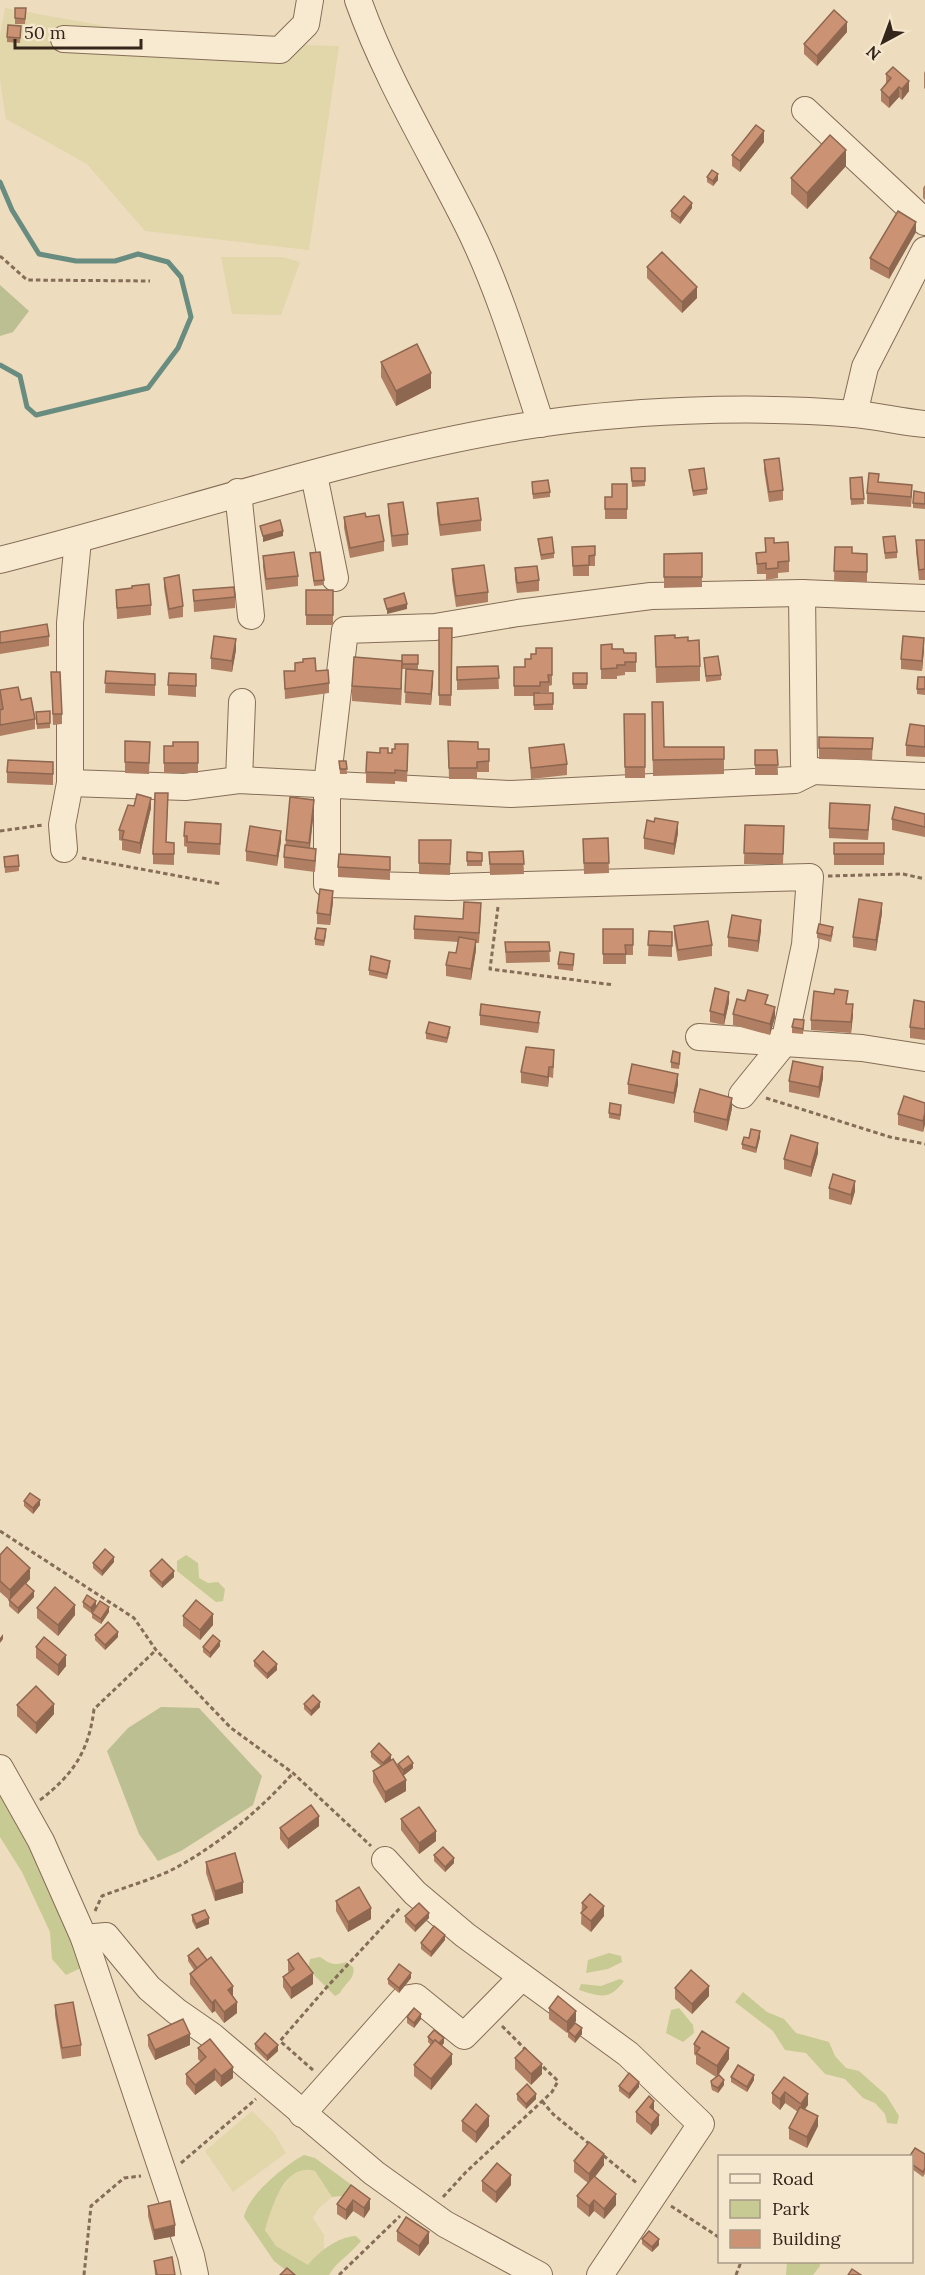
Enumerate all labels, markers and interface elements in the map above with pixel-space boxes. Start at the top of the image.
scale bar [15,12,141,50]
north arrow [853,12,913,72]
text: 50 m [24,21,66,44]
text: N [862,42,884,65]
legend [718,2155,913,2263]
text: Road [772,2167,814,2190]
text: Park [772,2197,810,2220]
text: Building [772,2227,842,2250]

